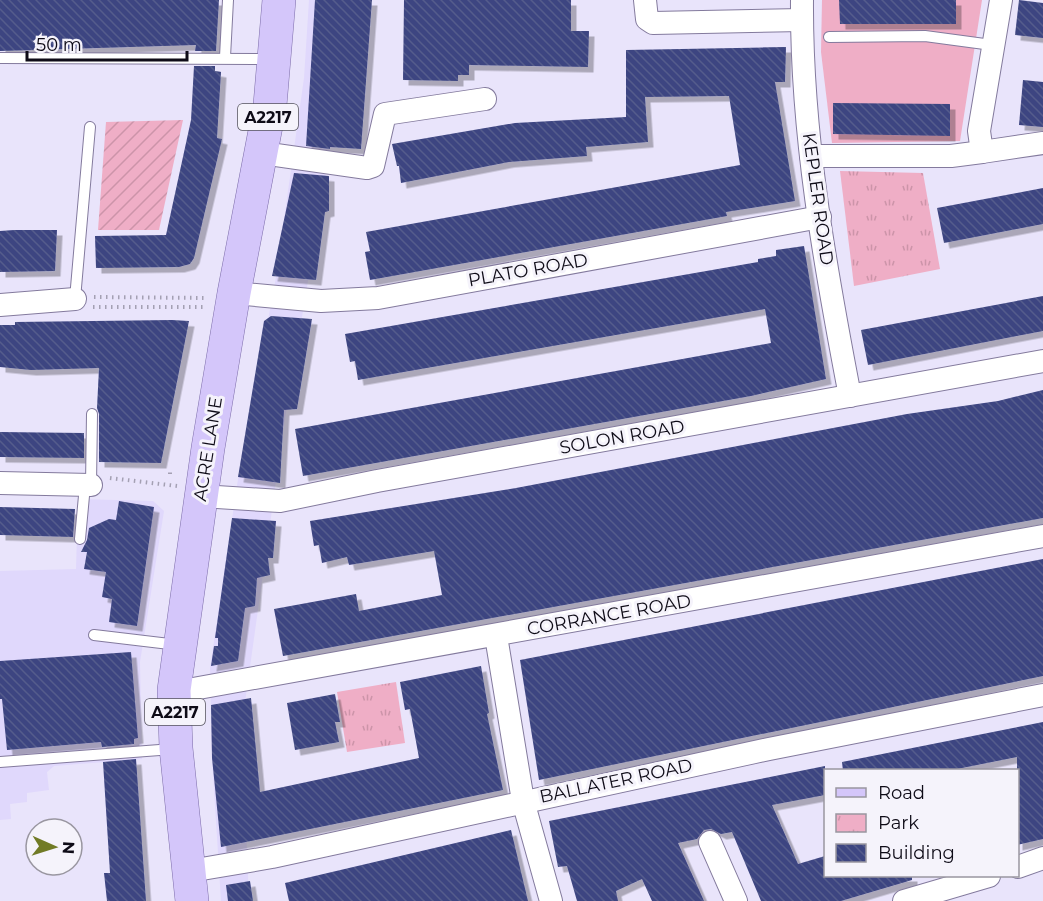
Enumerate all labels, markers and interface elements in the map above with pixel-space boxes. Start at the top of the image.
scale bar [27,24,188,62]
text: 50 m [36,34,82,56]
road number: A2217 [238,104,298,130]
street label: KEPLER ROAD [798,131,838,267]
street label: PLATO ROAD [466,249,590,291]
street label: ACRE LANE [189,395,227,503]
street label: SOLON ROAD [558,415,686,459]
street label: CORRANCE ROAD [525,590,693,640]
road number: A2217 [145,699,205,725]
street label: BALLATER ROAD [538,754,694,808]
legend [824,769,1019,877]
text: Road [878,782,925,804]
text: Park [878,812,919,834]
north arrow [24,817,84,877]
text: N [59,841,78,855]
text: Building [878,842,955,864]

